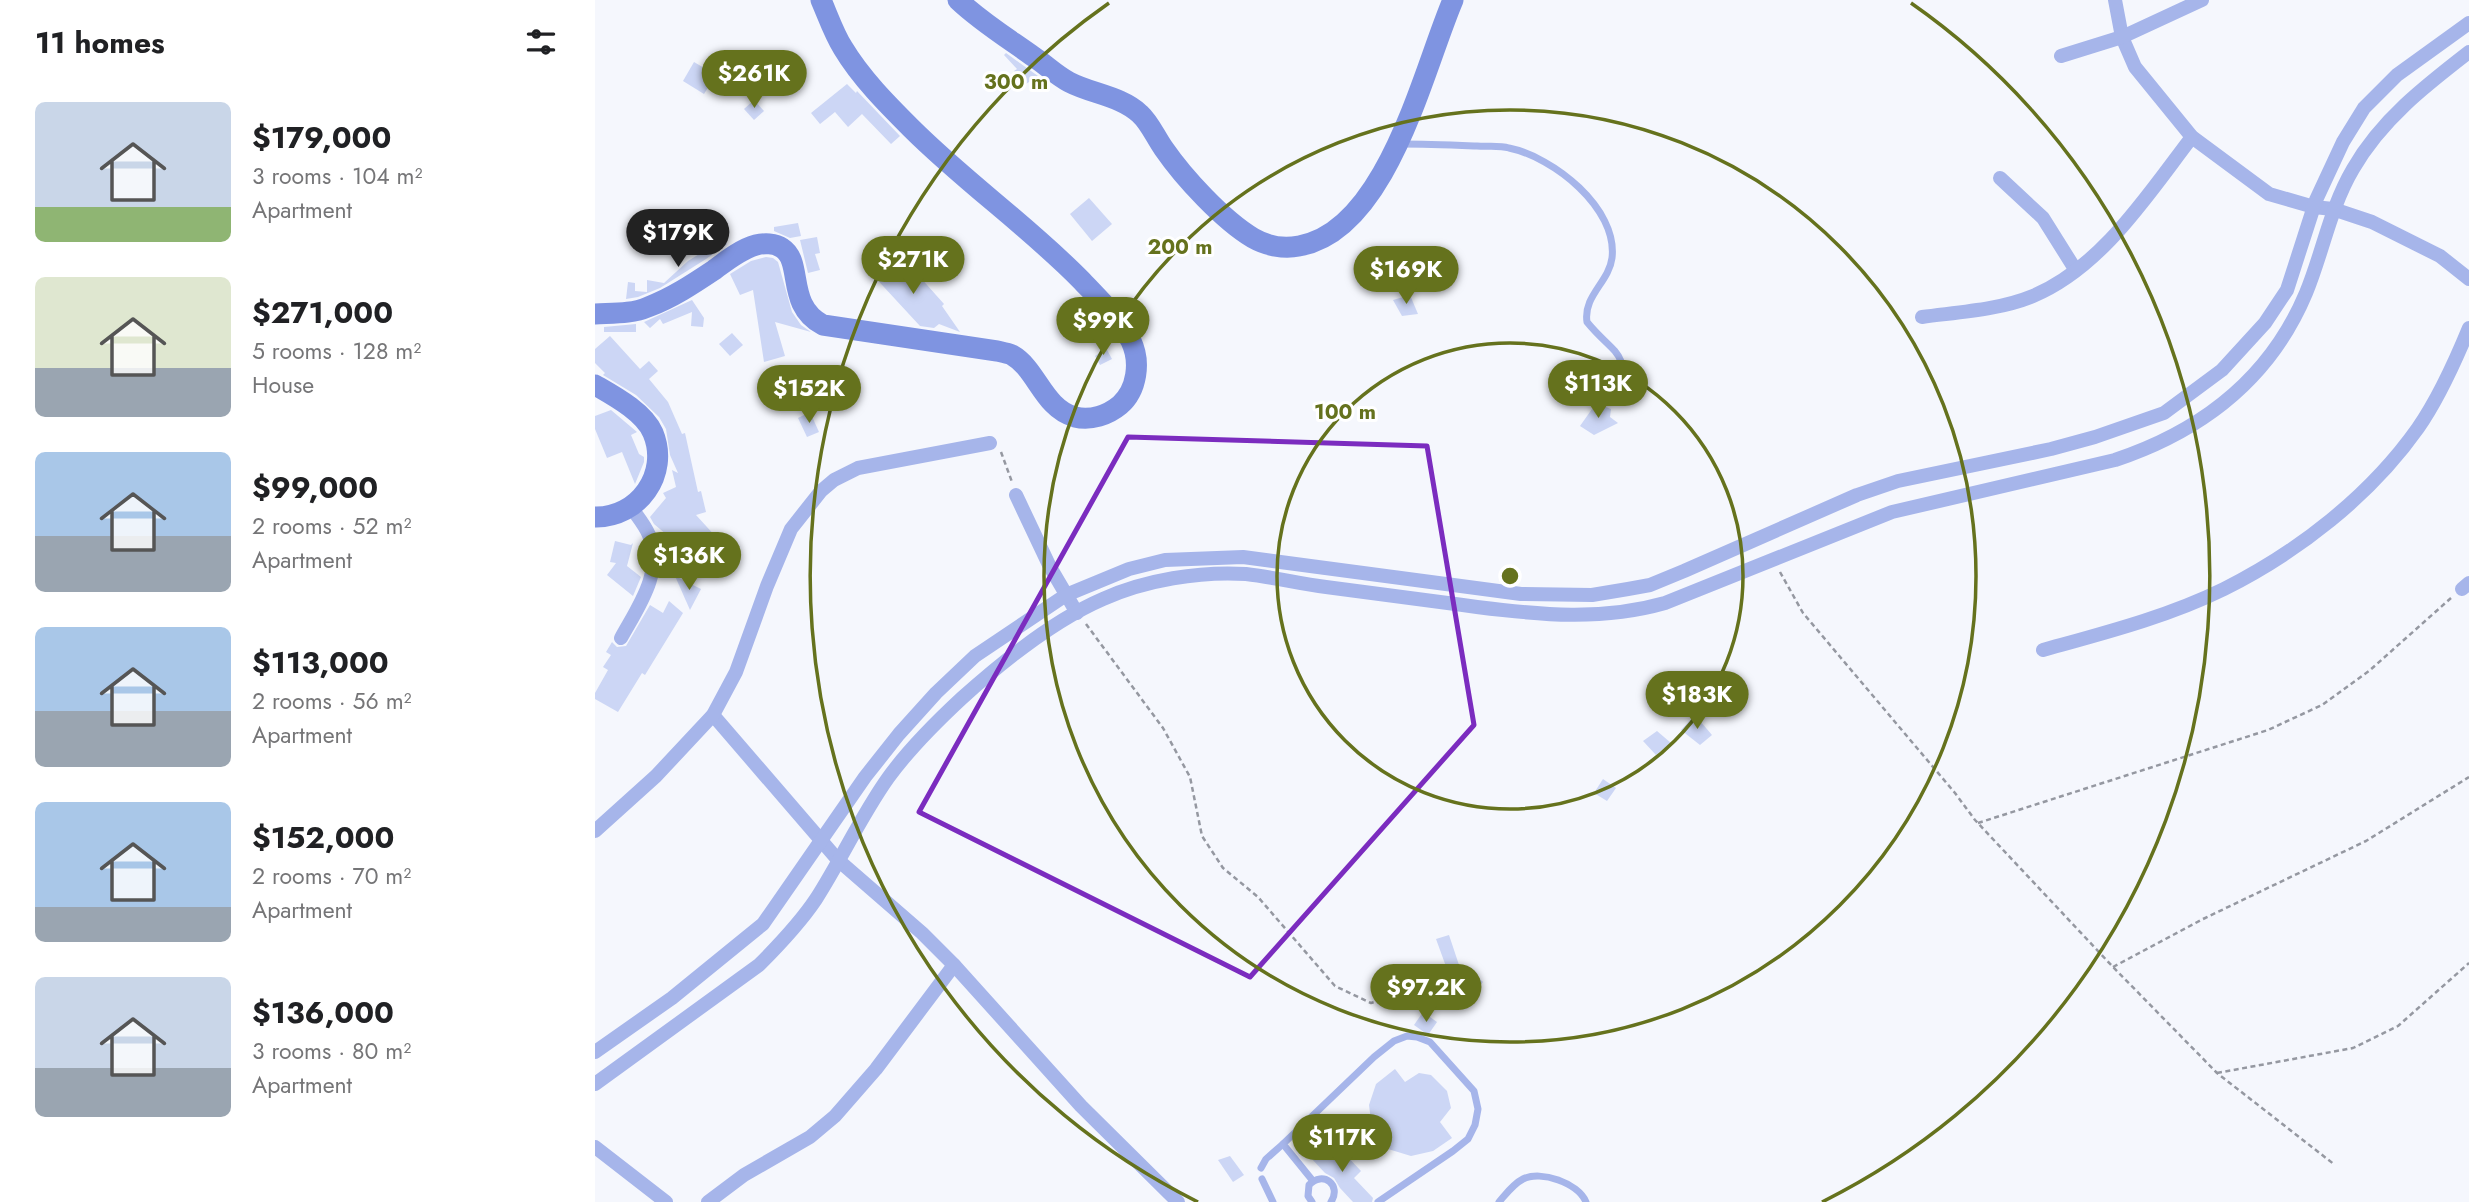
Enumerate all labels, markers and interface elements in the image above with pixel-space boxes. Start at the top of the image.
text: 11 homes [35,21,165,64]
icon: filters [522,23,560,61]
pin: $261K [705,50,803,110]
text: $261K [718,56,790,90]
text: 300 m [984,67,1048,97]
text: $179,000 [252,116,391,159]
icon: home [91,130,175,214]
text: 3 rooms · 104 m² [252,159,422,193]
text: Apartment [252,193,352,227]
pin: $179K [629,210,727,269]
text: $179K [642,215,714,249]
text: 200 m [1147,232,1213,262]
pin: $271K [864,236,962,296]
text: $271K [877,242,949,276]
pin: $169K [1357,246,1455,306]
text: $169K [1370,252,1442,286]
text: $271,000 [252,291,393,334]
pin: $99K [1062,298,1144,357]
text: $99K [1072,303,1134,337]
icon: home [91,305,175,389]
text: 5 rooms · 128 m² [252,334,421,368]
pin: $113K [1549,360,1647,420]
pin: $152K [760,366,858,425]
text: $113K [1564,366,1632,400]
text: House [252,368,314,402]
text: $152K [773,371,845,405]
text: 100 m [1314,397,1376,427]
text: $99,000 [252,466,378,509]
icon: home [91,480,175,564]
text: 2 rooms · 52 m² [252,509,411,543]
pin: $136K [640,532,738,592]
text: $136K [653,538,725,572]
text: Apartment [252,543,352,577]
centre of rings [1498,564,1522,588]
text: $113,000 [252,641,389,684]
icon: home [91,655,175,739]
pin: $183K [1648,672,1746,731]
text: $183K [1662,677,1732,711]
text: 2 rooms · 56 m² [252,684,412,718]
text: Apartment [252,718,352,752]
text: $152,000 [252,816,394,859]
icon: home [91,830,175,914]
text: 2 rooms · 70 m² [252,859,411,893]
text: Apartment [252,893,352,927]
pin: $97.2K [1369,964,1483,1024]
text: $97.2K [1386,970,1466,1004]
text: $136,000 [252,991,394,1034]
icon: home [91,1005,175,1089]
text: 3 rooms · 80 m² [252,1034,411,1068]
text: Apartment [252,1068,352,1102]
pin: $117K [1293,1114,1391,1174]
text: $117K [1308,1120,1376,1154]

